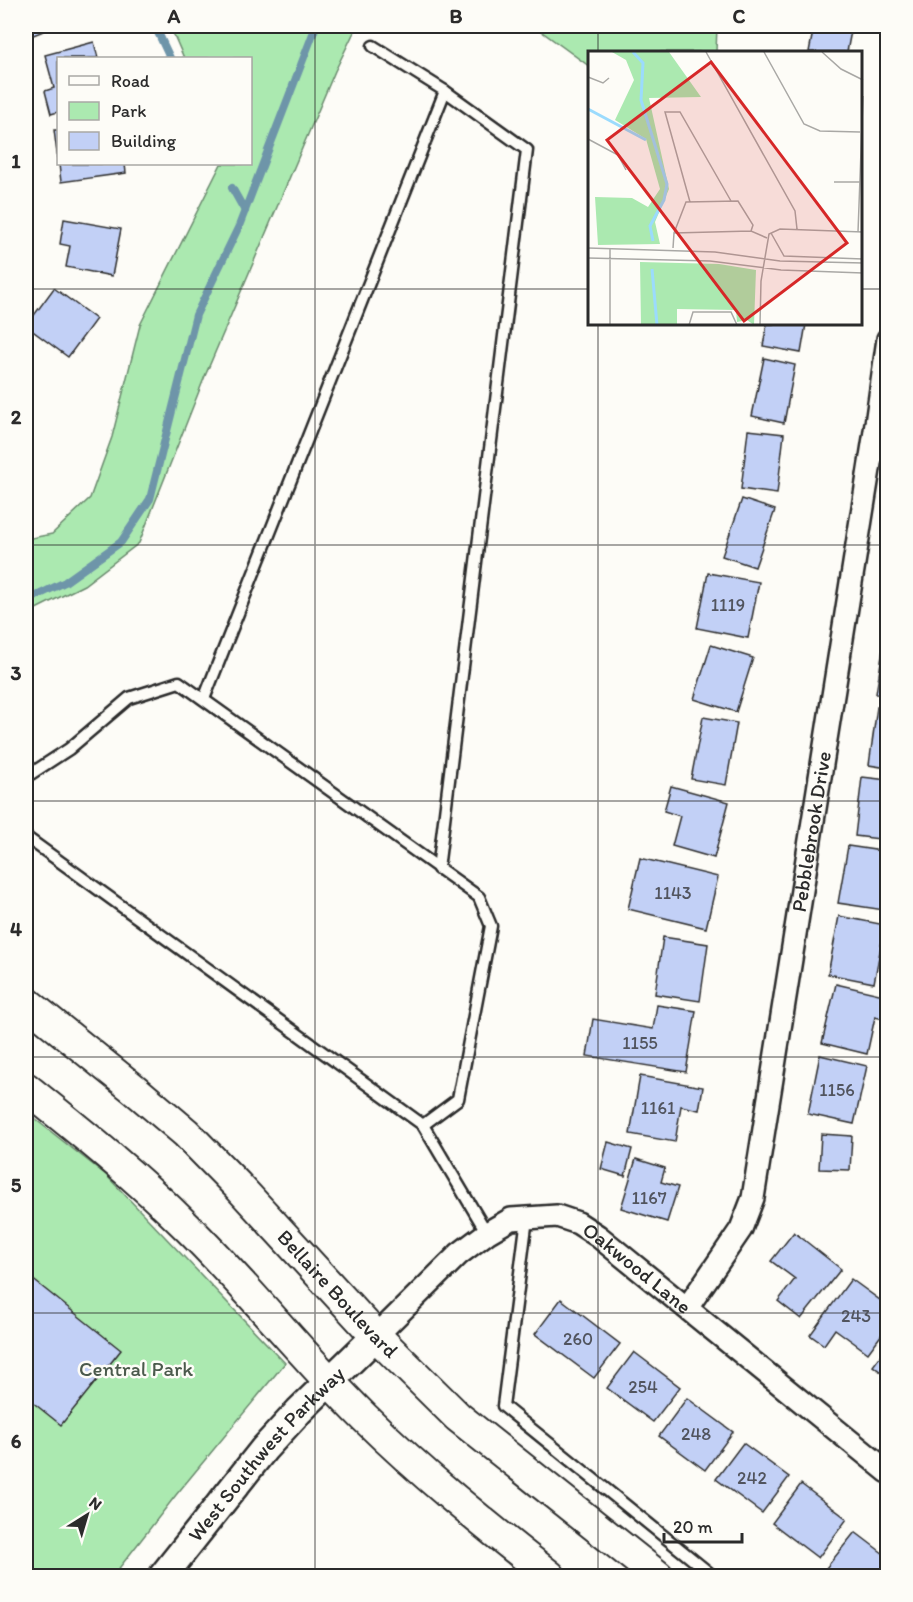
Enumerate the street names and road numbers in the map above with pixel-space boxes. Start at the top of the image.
street label: Pebblebrook Drive [786,749,836,914]
street label: Oakwood Lane [578,1217,697,1319]
street label: Bellaire Boulevard [272,1224,404,1363]
street label: West Southwest Parkway [182,1361,350,1546]

